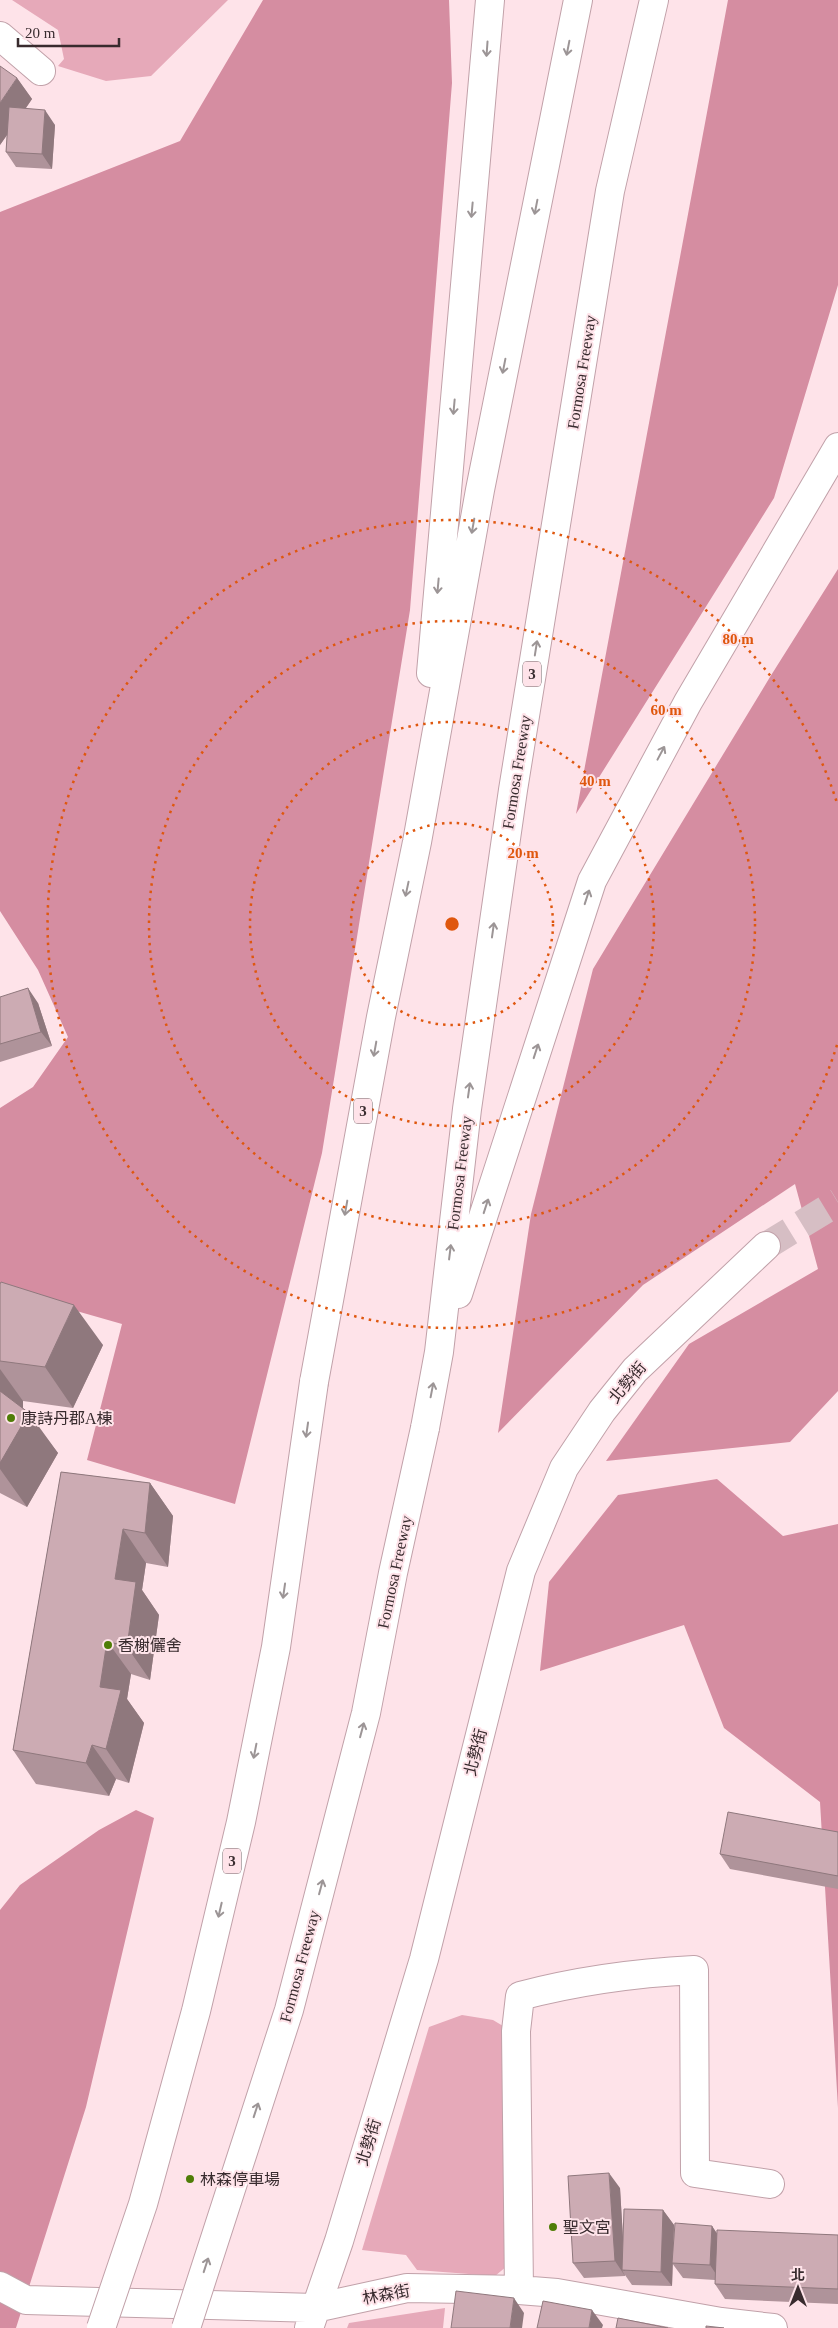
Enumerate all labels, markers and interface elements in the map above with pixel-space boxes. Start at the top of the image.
scale bar [18,15,119,47]
text: 20 m [25,25,56,41]
one-way arrow [563,39,572,55]
one-way arrow [482,40,491,56]
one-way arrow [531,199,541,215]
one-way arrow [467,202,477,218]
street label: Formosa Freeway [564,314,600,430]
one-way arrow [499,358,509,374]
one-way arrow [449,399,459,415]
one-way arrow [468,518,478,534]
one-way arrow [434,578,443,594]
text: 80 m [722,631,754,647]
one-way arrow [532,640,542,656]
road number: 3 [523,662,541,686]
text: 60 m [650,702,682,718]
street label: Formosa Freeway [499,714,535,830]
one-way arrow [656,745,666,760]
text: 40 m [579,773,611,789]
text: 20 m [507,845,539,861]
one-way arrow [402,881,412,897]
one-way arrow [583,890,592,905]
centre of rings [443,915,461,933]
one-way arrow [488,922,498,938]
one-way arrow [370,1040,379,1056]
one-way arrow [532,1044,541,1060]
one-way arrow [465,1083,475,1099]
road number: 3 [354,1098,372,1124]
street label: Formosa Freeway [444,1115,476,1231]
one-way arrow [481,1198,491,1214]
one-way arrow [340,1200,350,1216]
one-way arrow [445,1244,455,1260]
street label: 北勢街 [605,1358,649,1406]
one-way arrow [427,1383,437,1399]
place label: 康詩丹郡A棟 [21,1410,113,1427]
marker: 康詩丹郡A棟 [5,1412,17,1424]
one-way arrow [302,1422,312,1438]
street label: Formosa Freeway [374,1514,416,1630]
one-way arrow [279,1583,289,1599]
place label: 香榭儷舍 [118,1637,182,1654]
marker: 香榭儷舍 [102,1639,114,1651]
one-way arrow [358,1722,367,1738]
street label: 北勢街 [461,1727,490,1777]
one-way arrow [250,1743,260,1759]
road number: 3 [223,1848,241,1874]
one-way arrow [317,1880,326,1896]
one-way arrow [215,1901,224,1917]
street label: Formosa Freeway [276,1908,324,2024]
one-way arrow [252,2103,261,2119]
street label: 北勢街 [353,2117,384,2168]
place label: 林森停車場 [200,2171,280,2188]
marker: 林森停車場 [184,2173,196,2185]
place label: 聖文宮 [563,2219,611,2236]
marker: 聖文宮 [547,2221,559,2233]
one-way arrow [202,2258,211,2273]
north arrow [773,2263,823,2313]
text: 北 [791,2268,805,2283]
street label: 林森街 [361,2282,411,2307]

